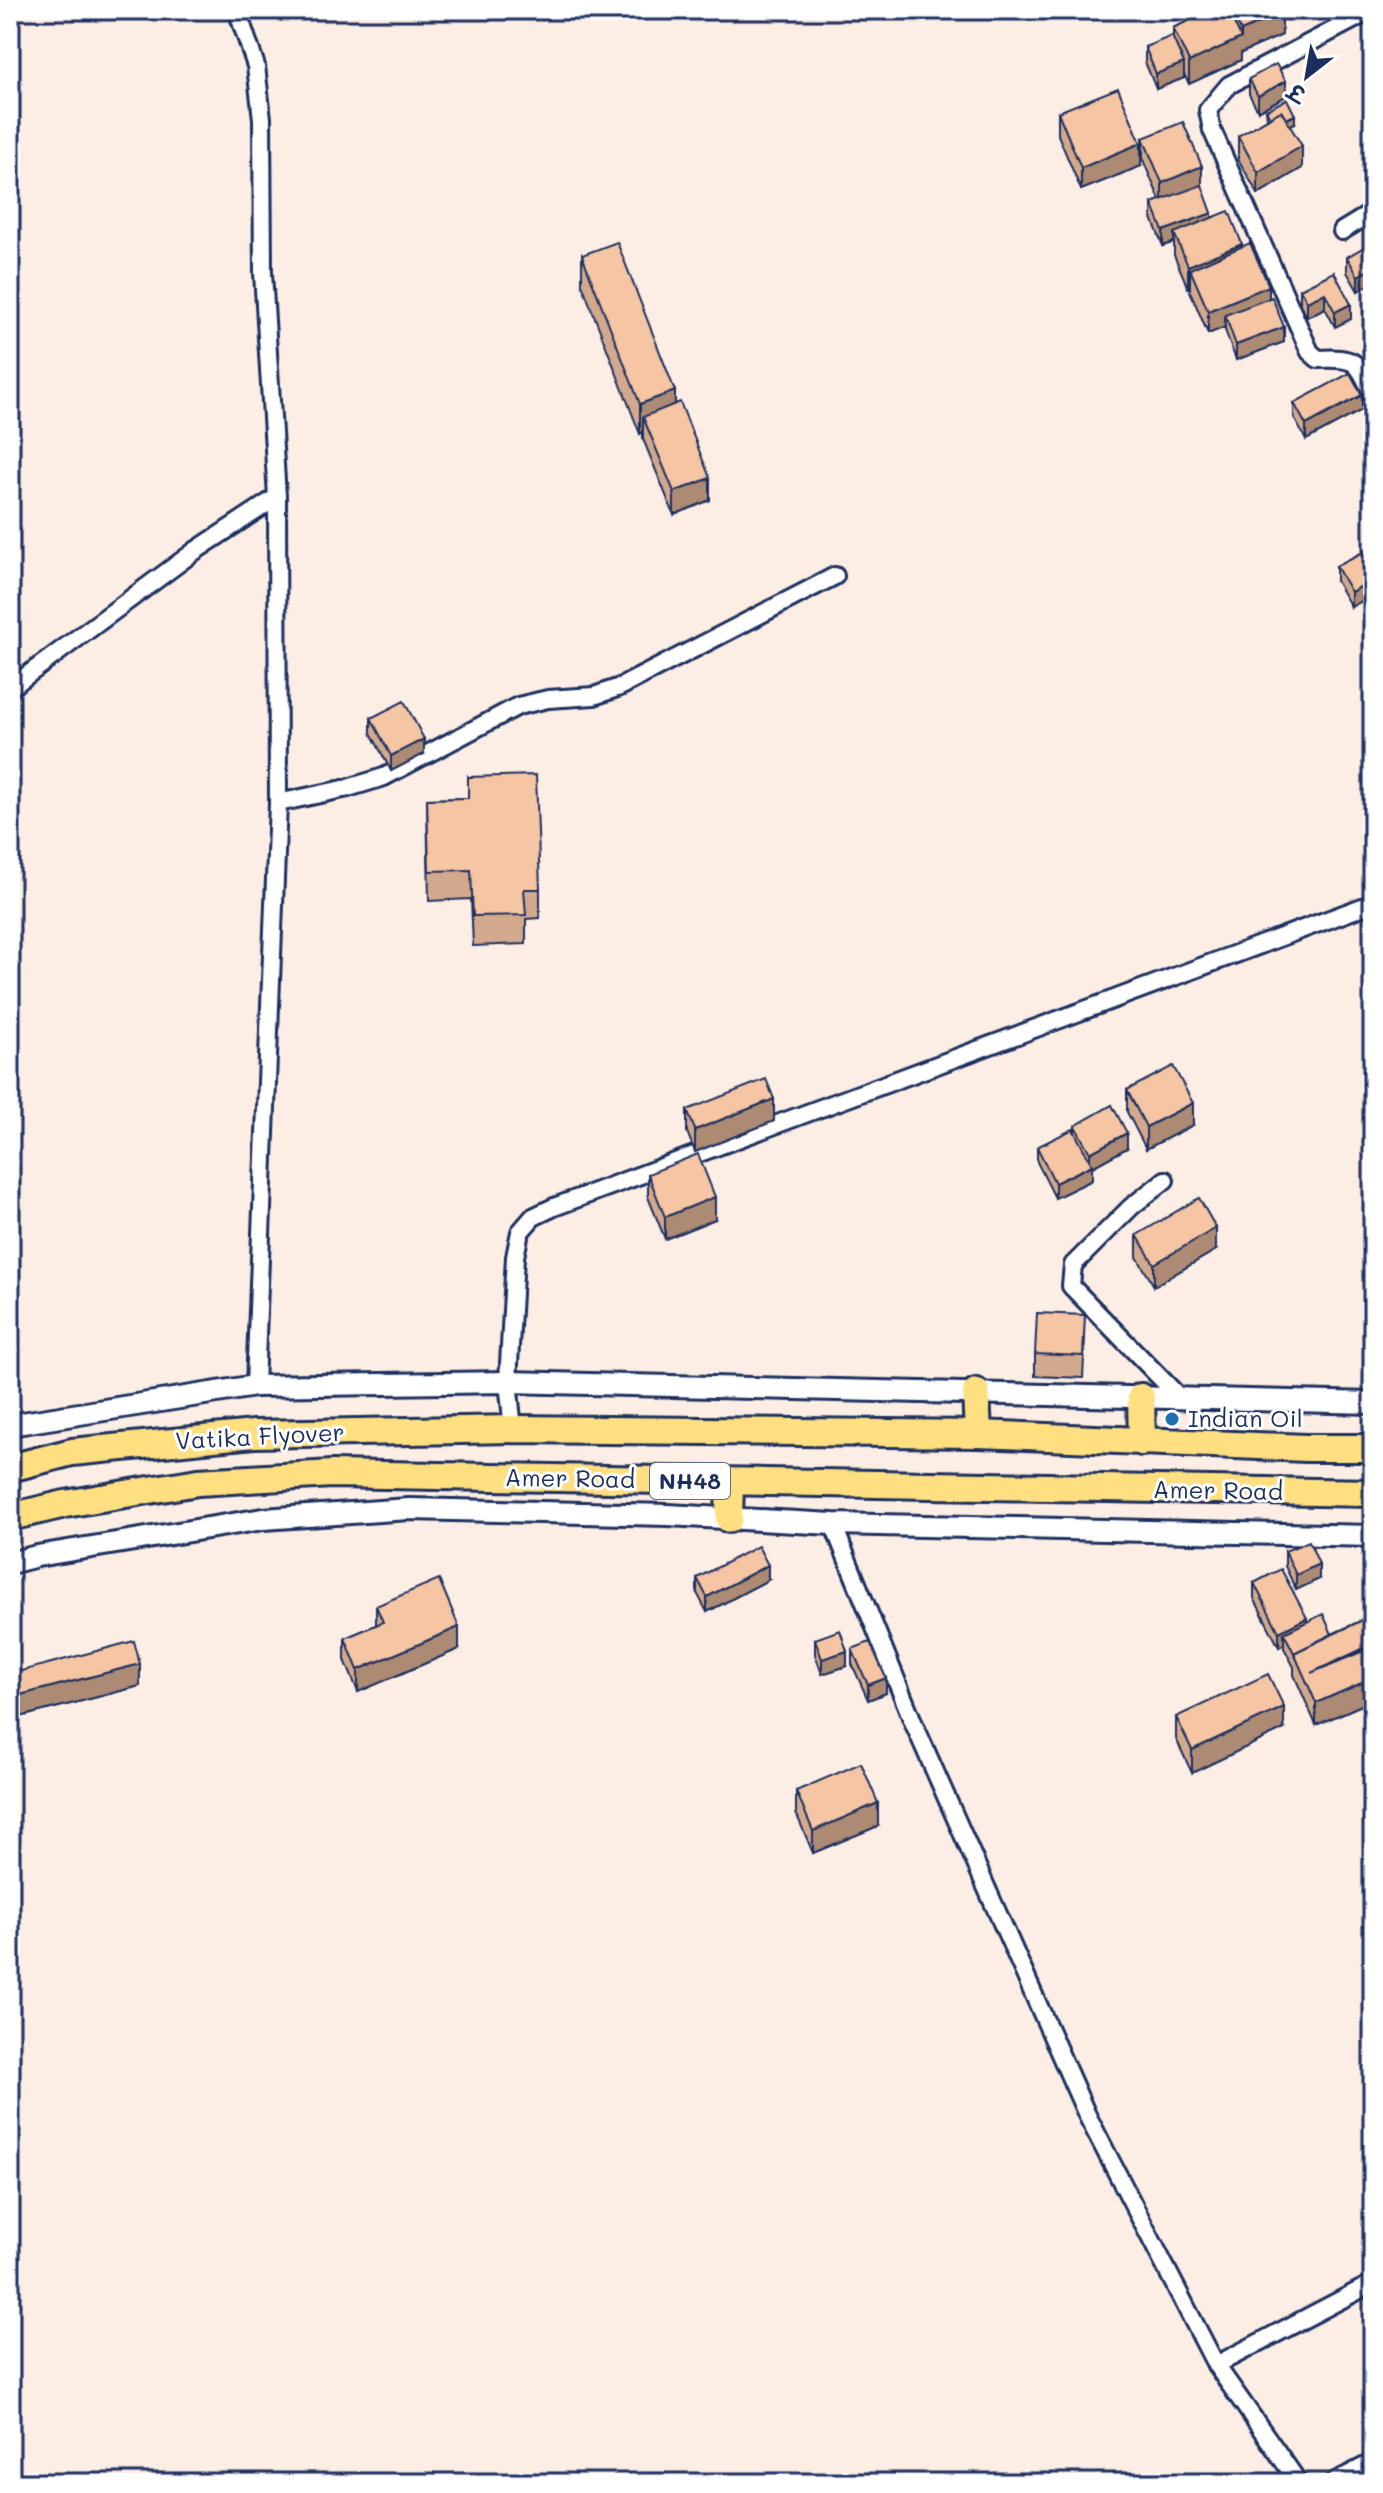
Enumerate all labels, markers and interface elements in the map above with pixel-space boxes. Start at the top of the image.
north arrow [1267,36,1347,116]
text: उ [1281,76,1312,111]
place label: Indian Oil [1188,1402,1303,1433]
marker: Indian Oil [1163,1410,1181,1428]
street label: Vatika Flyover [174,1416,345,1455]
street label: Amer Road [505,1461,635,1494]
road number: NH48 [650,1463,730,1499]
street label: Amer Road [1153,1473,1283,1506]

